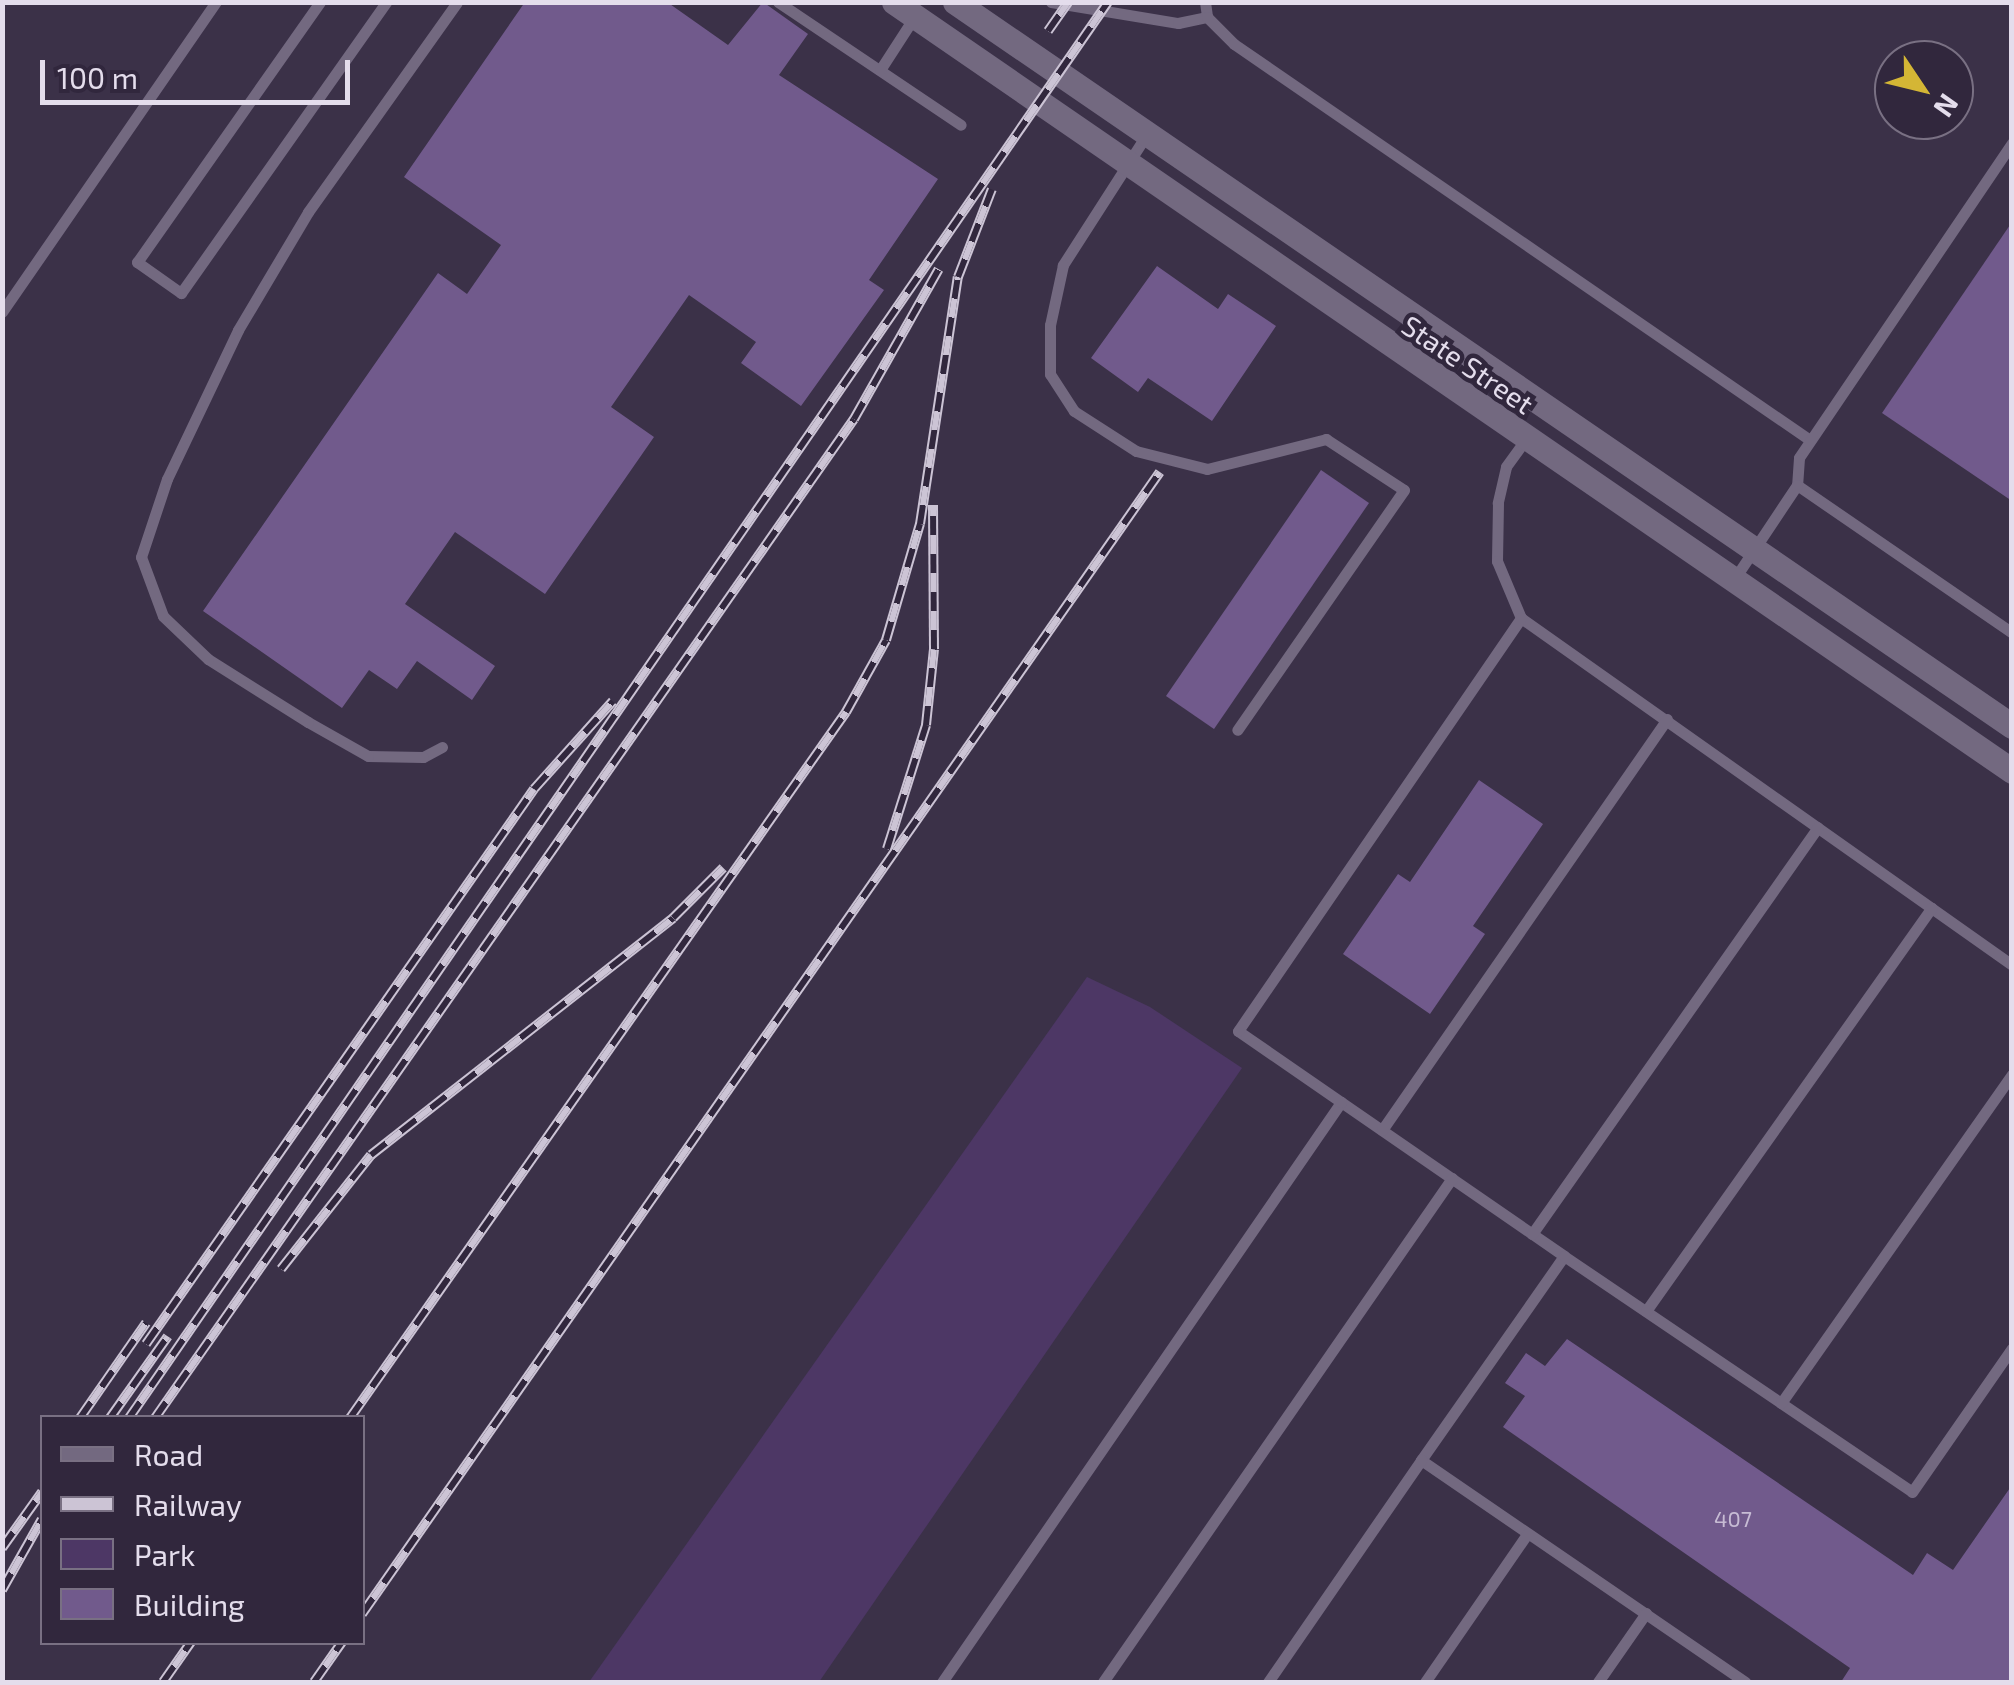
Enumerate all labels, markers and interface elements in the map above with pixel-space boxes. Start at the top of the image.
scale bar [45,40,355,102]
north arrow [1874,40,1974,140]
text: 100 m [57,59,138,95]
text: N [1927,88,1967,124]
street label: State Street [1396,308,1540,420]
legend [40,1415,365,1645]
text: Road [134,1436,203,1472]
text: Railway [134,1486,242,1522]
house number: 407 [1714,1506,1752,1532]
text: Park [134,1536,195,1572]
text: Building [134,1586,245,1622]

